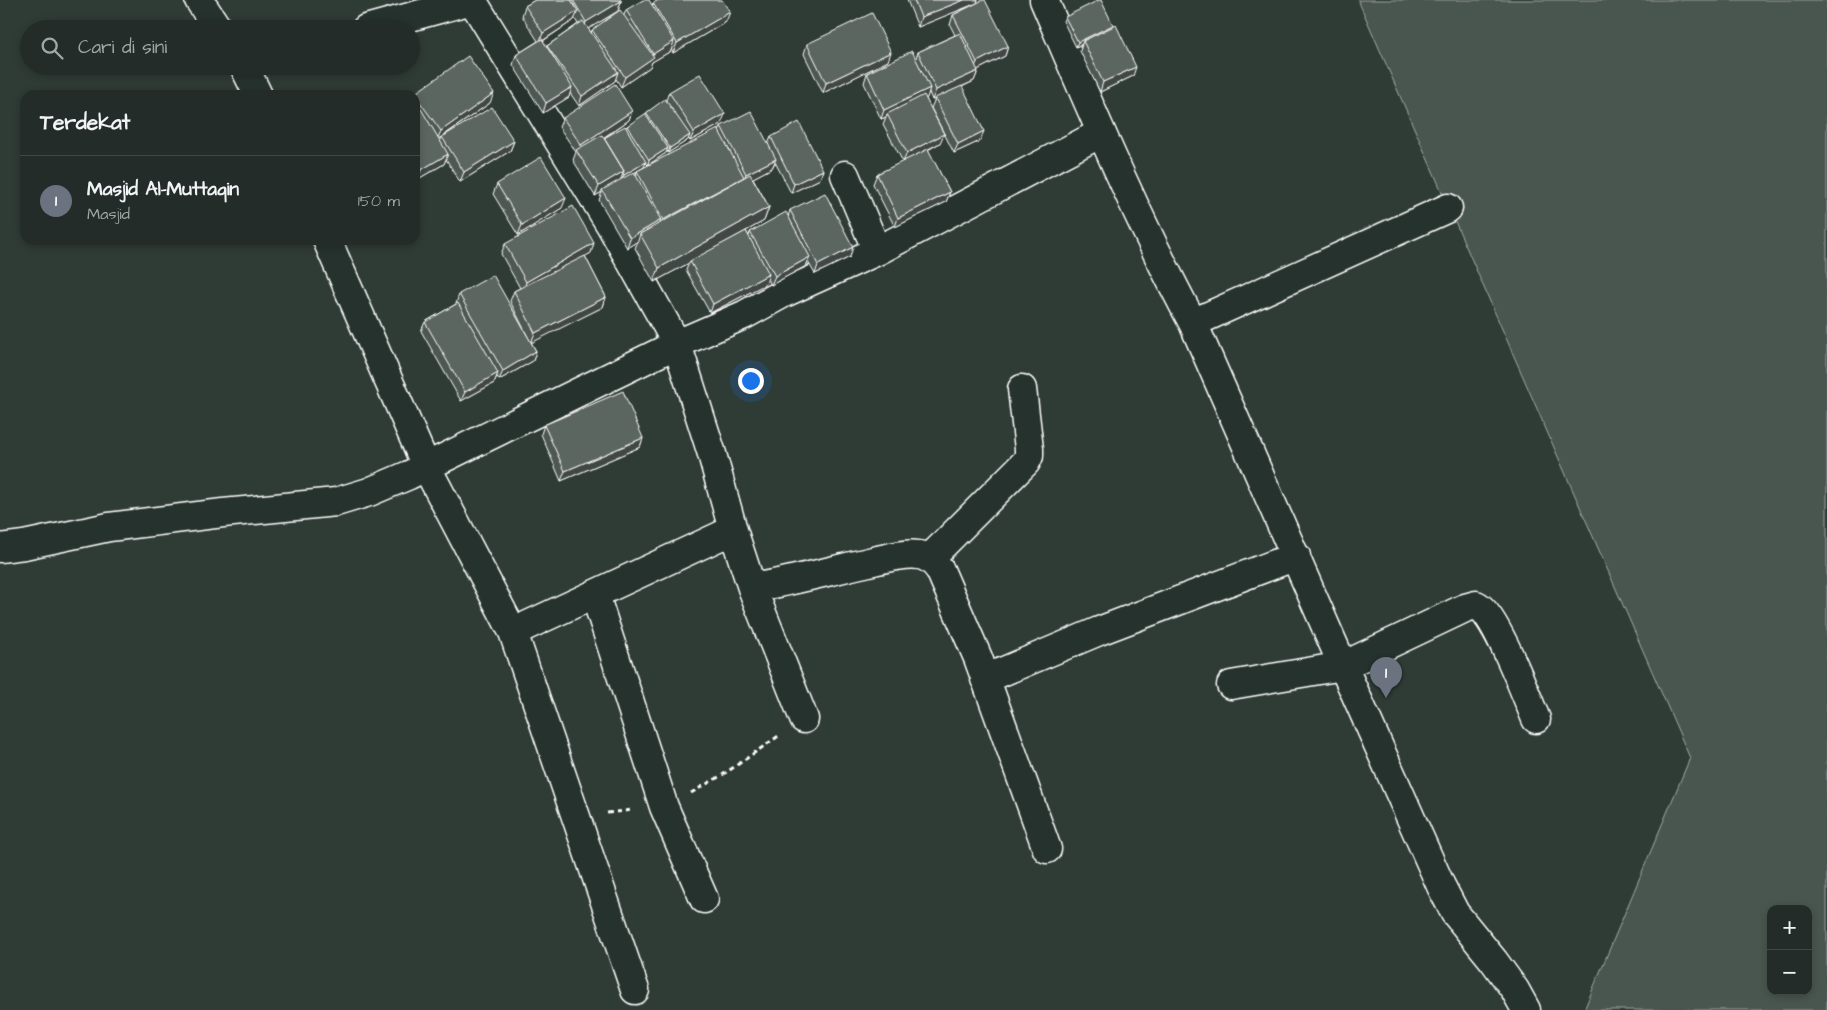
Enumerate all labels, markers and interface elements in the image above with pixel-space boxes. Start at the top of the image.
search box [20,20,420,75]
icon: search [38,34,66,62]
text: Cari di sini [78,34,167,61]
text: Terdekat [40,108,130,137]
text: Masjid Al-Muttaqin [87,176,239,203]
text: 1 [55,190,57,212]
text: 150 m [358,190,400,212]
text: Masjid [87,203,130,225]
your location [738,368,764,394]
pin: 1 [1370,657,1402,698]
map controls [1767,905,1812,995]
button: + [1767,905,1812,950]
button: − [1767,950,1812,995]

